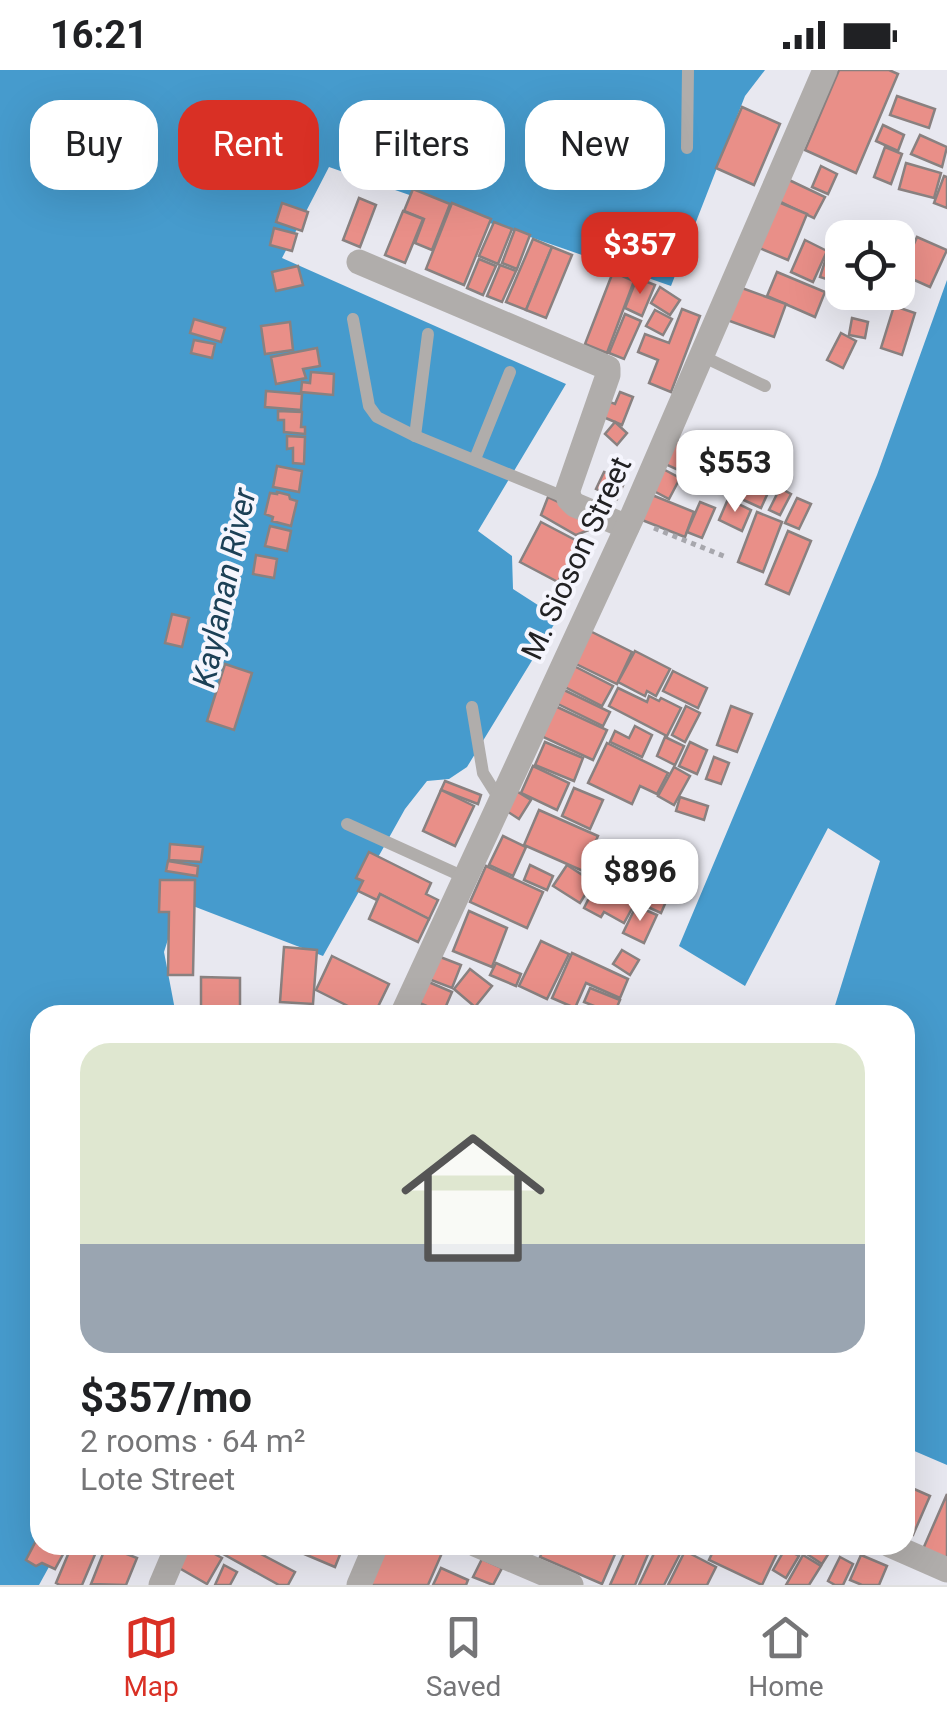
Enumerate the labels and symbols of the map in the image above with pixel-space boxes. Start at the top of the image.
pin: $357 [581,212,699,297]
pin: $553 [676,430,794,515]
street label: M. Sioson Street [514,451,638,665]
water label: Kaylanan River [184,483,264,691]
pin: $896 [581,839,699,924]

